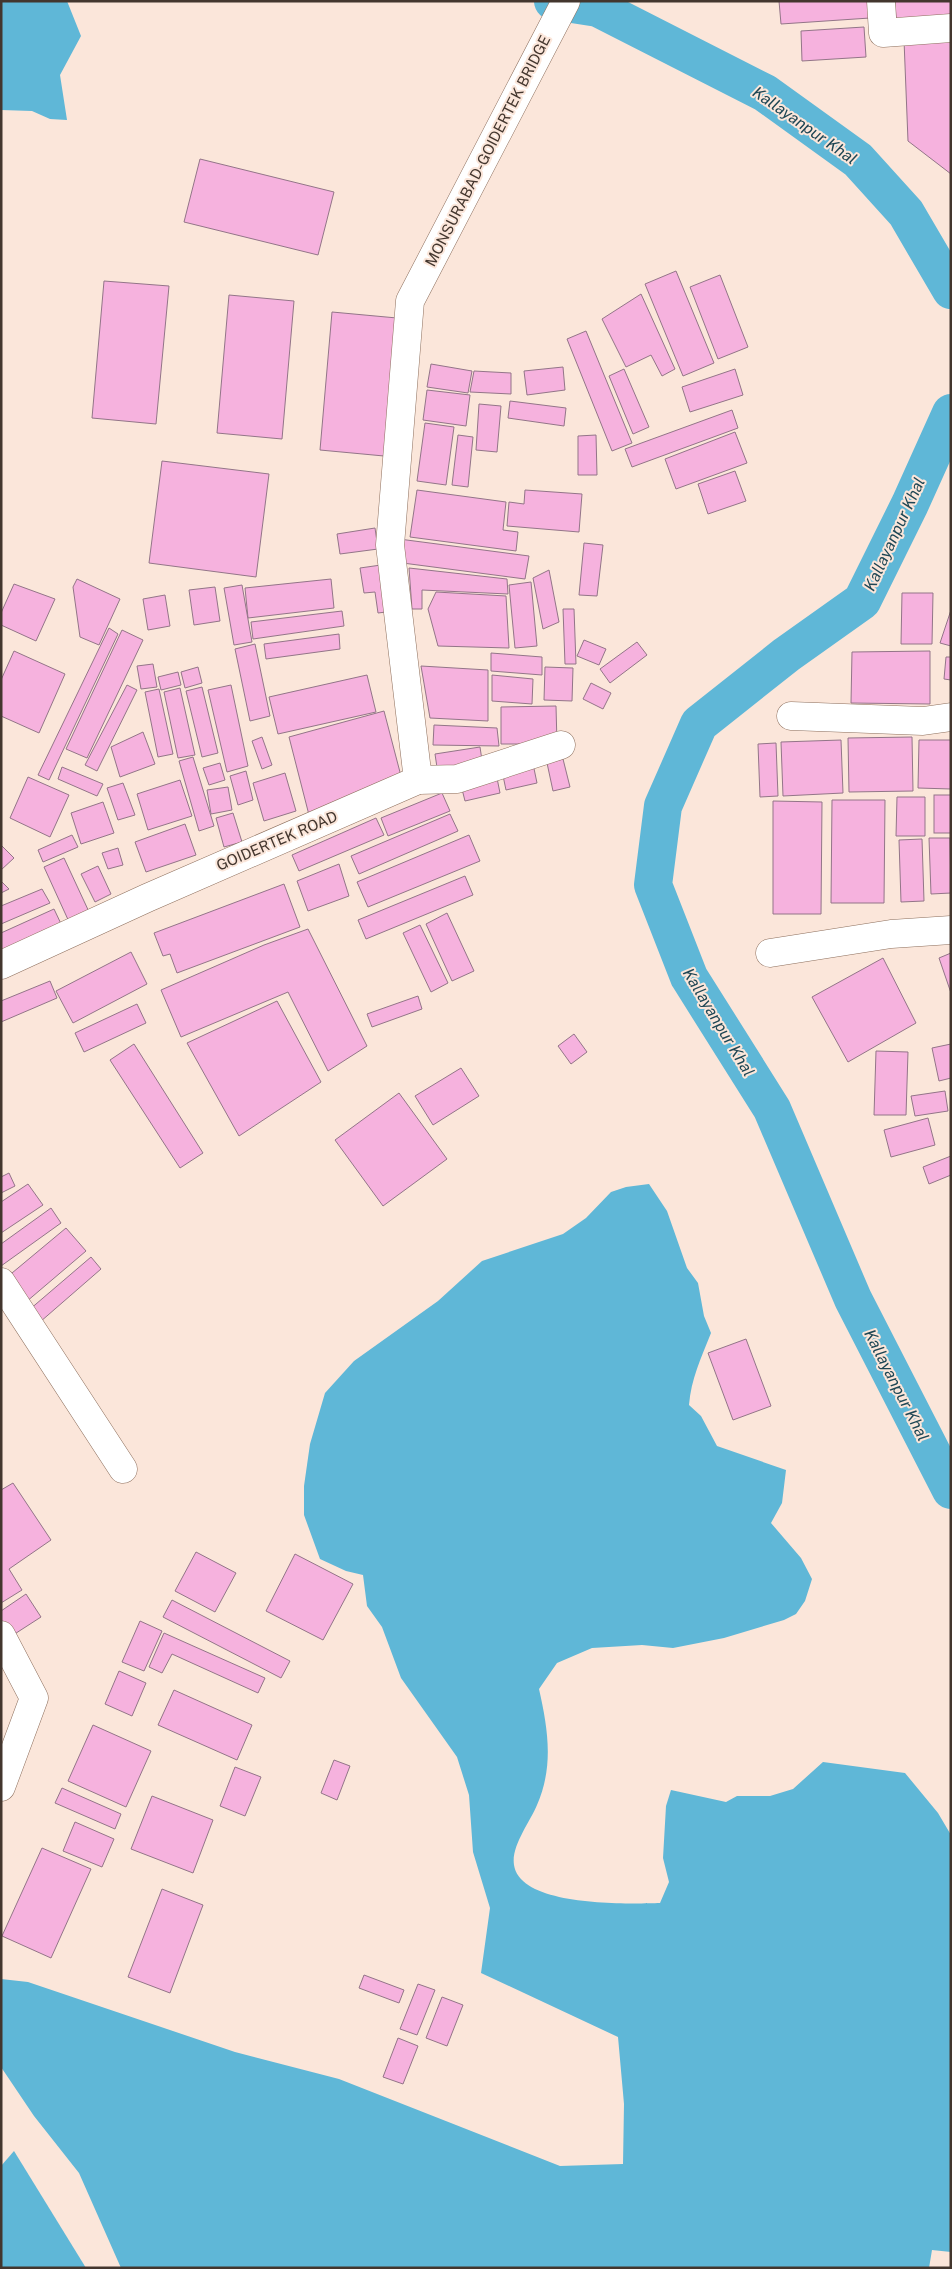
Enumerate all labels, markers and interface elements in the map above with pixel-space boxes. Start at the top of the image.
street label: MONSURABAD-GOIDERTEK BRIDGE [422,32,554,269]
water label: Kallayanpur Khal [749,82,860,168]
water label: Kallayanpur Khal [860,475,929,594]
street label: GOIDERTEK ROAD [214,807,340,874]
water label: Kallayanpur Khal [679,965,758,1080]
water label: Kallayanpur Khal [860,1326,933,1444]

